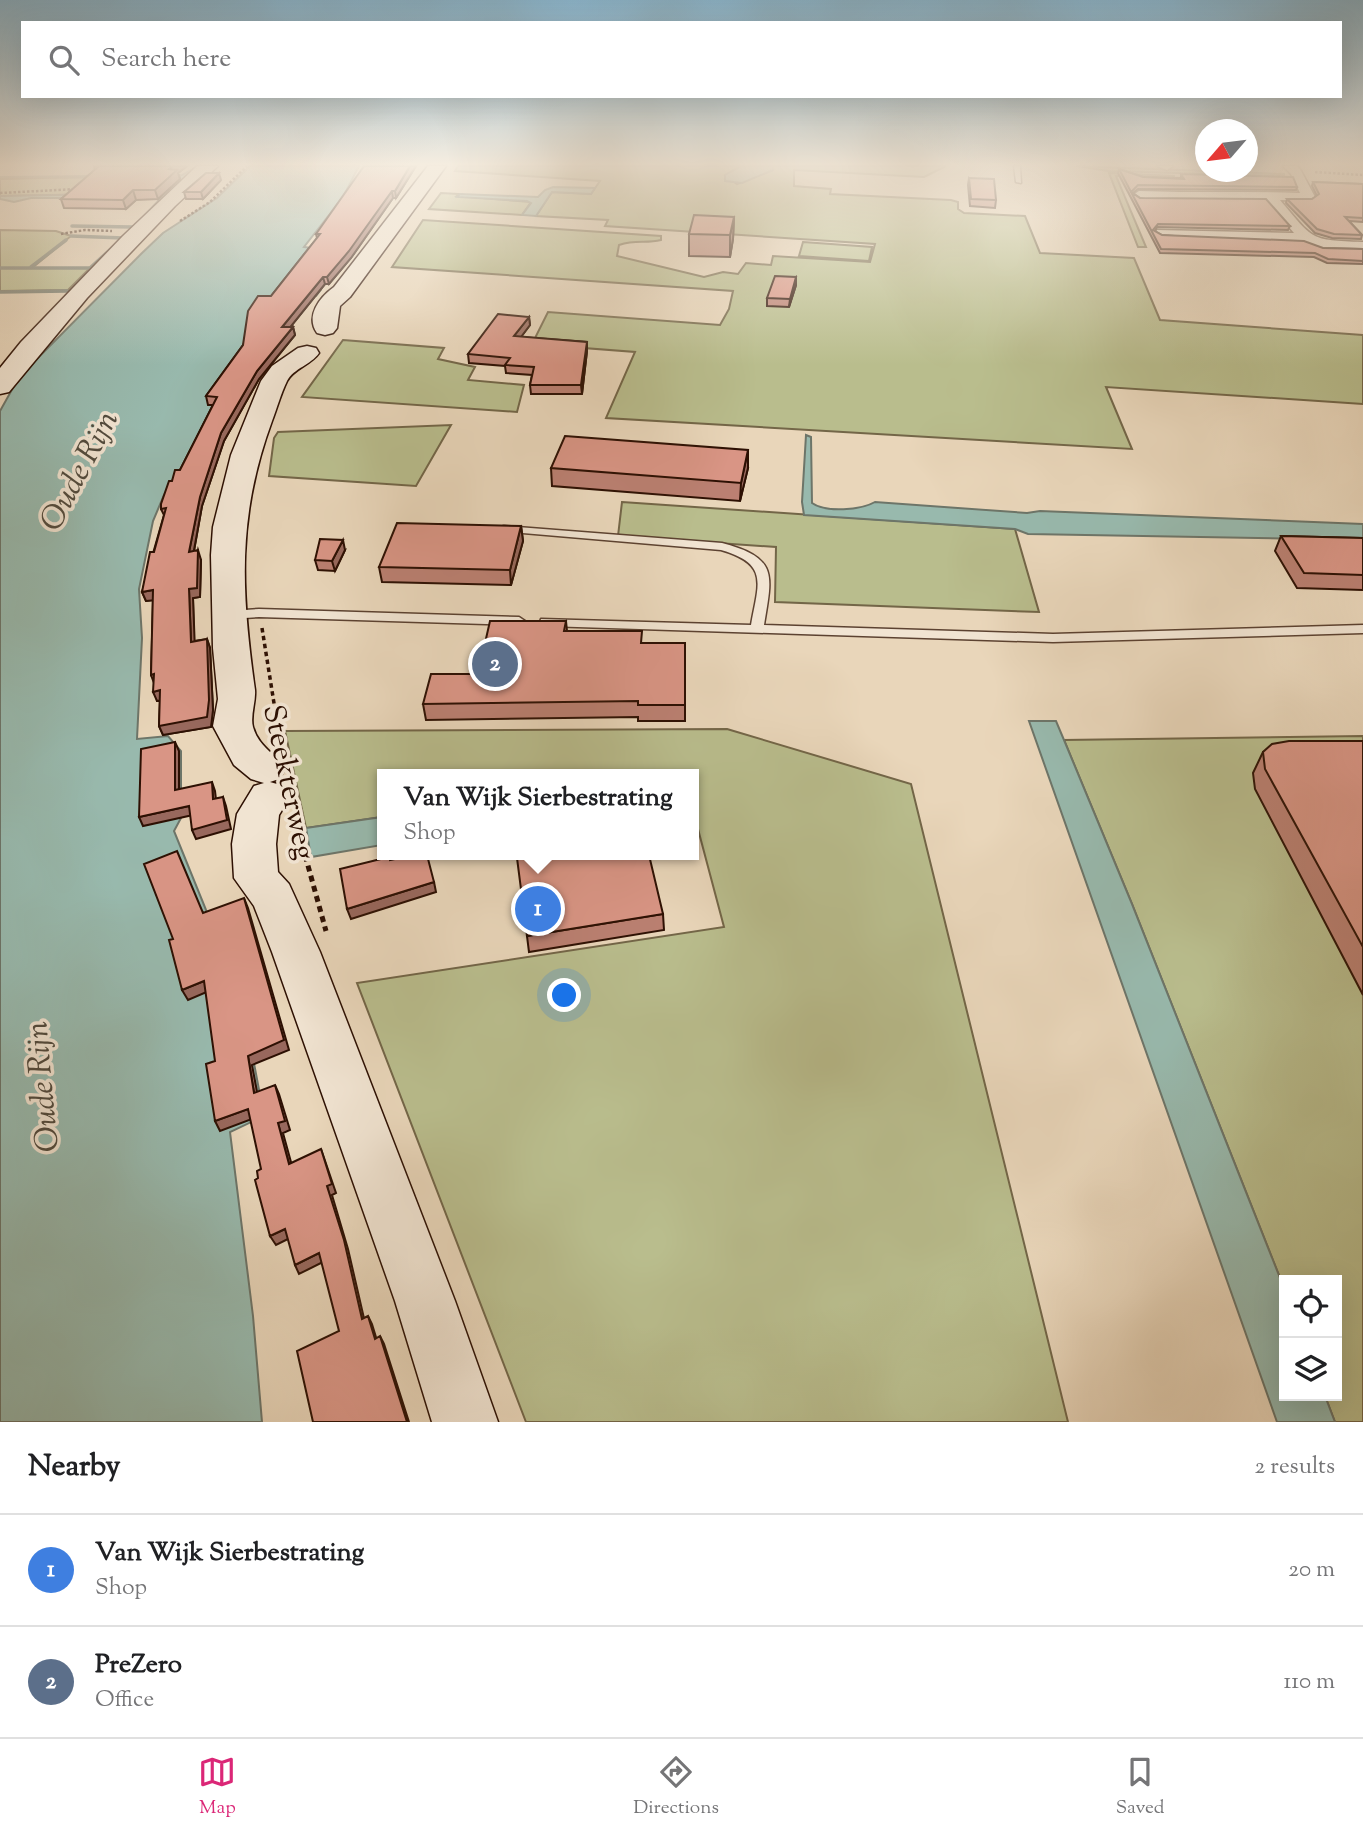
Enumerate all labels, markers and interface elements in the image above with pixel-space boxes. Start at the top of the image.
search box [21,21,1342,98]
icon: search [45,41,83,79]
text: Search here [101,41,231,78]
north arrow [1195,119,1258,182]
water label: Oude Rijn [30,403,132,540]
pin: 2 [472,638,518,690]
street label: Steekterweg [250,701,325,864]
popup [377,769,699,860]
text: Van Wijk Sierbestrating [403,780,673,817]
text: Shop [403,817,455,850]
pin: 1 [515,883,561,935]
your location [547,978,581,1012]
water label: Oude Rijn [15,1019,73,1154]
map controls [1279,1275,1342,1401]
button: locate [1279,1275,1342,1338]
button: layers [1279,1338,1342,1401]
text: Nearby [28,1446,120,1489]
text: 2 results [1255,1451,1335,1484]
text: Van Wijk Sierbestrating [95,1535,364,1572]
text: 1 [47,1554,55,1587]
text: 20 m [1288,1554,1335,1587]
text: Shop [95,1572,147,1605]
text: PreZero [95,1647,182,1684]
text: 2 [46,1666,56,1699]
text: 110 m [1284,1666,1335,1699]
text: Office [95,1684,154,1717]
tab: Map [198,1753,236,1822]
tab: Directions [633,1753,719,1822]
tab: Saved [1116,1753,1165,1822]

